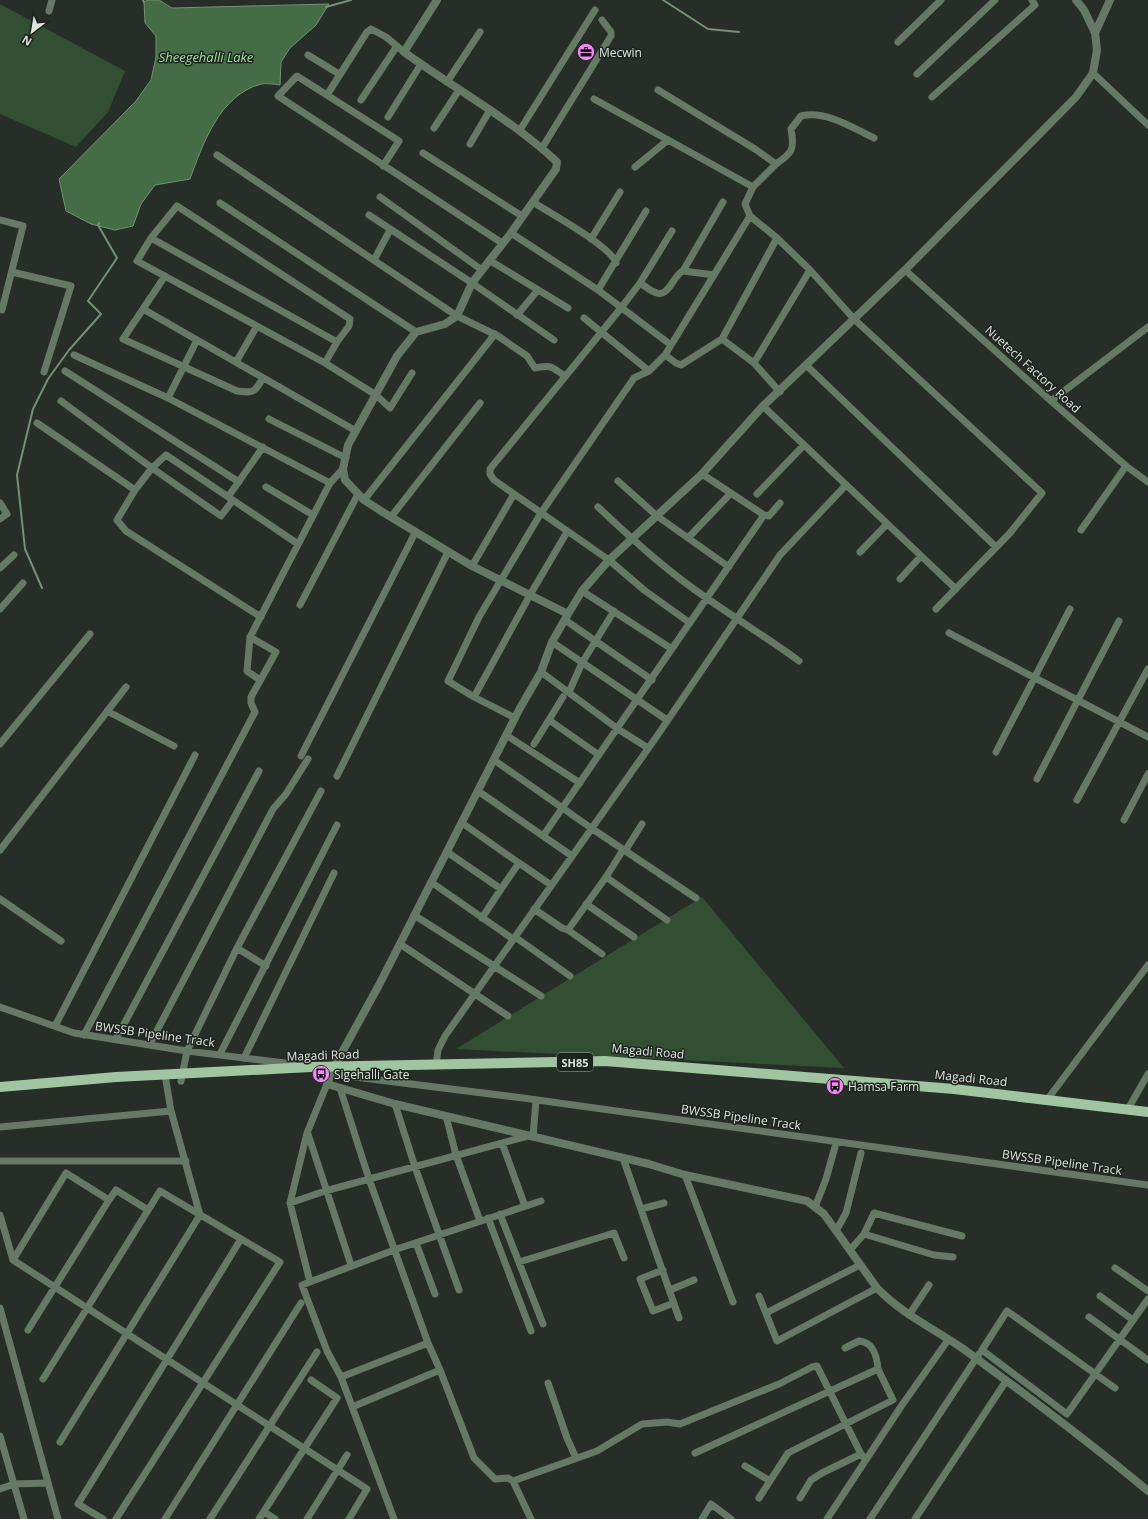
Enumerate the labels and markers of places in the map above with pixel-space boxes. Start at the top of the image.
office icon: Mecwin [576,42,596,62]
place label: Mecwin [599,44,642,61]
bus stop icon: Sigehalli Gate [311,1064,331,1084]
place label: Sigehalli Gate [334,1066,410,1083]
bus stop icon: Hamsa Farm [825,1076,845,1096]
place label: Hamsa Farm [848,1078,919,1095]

